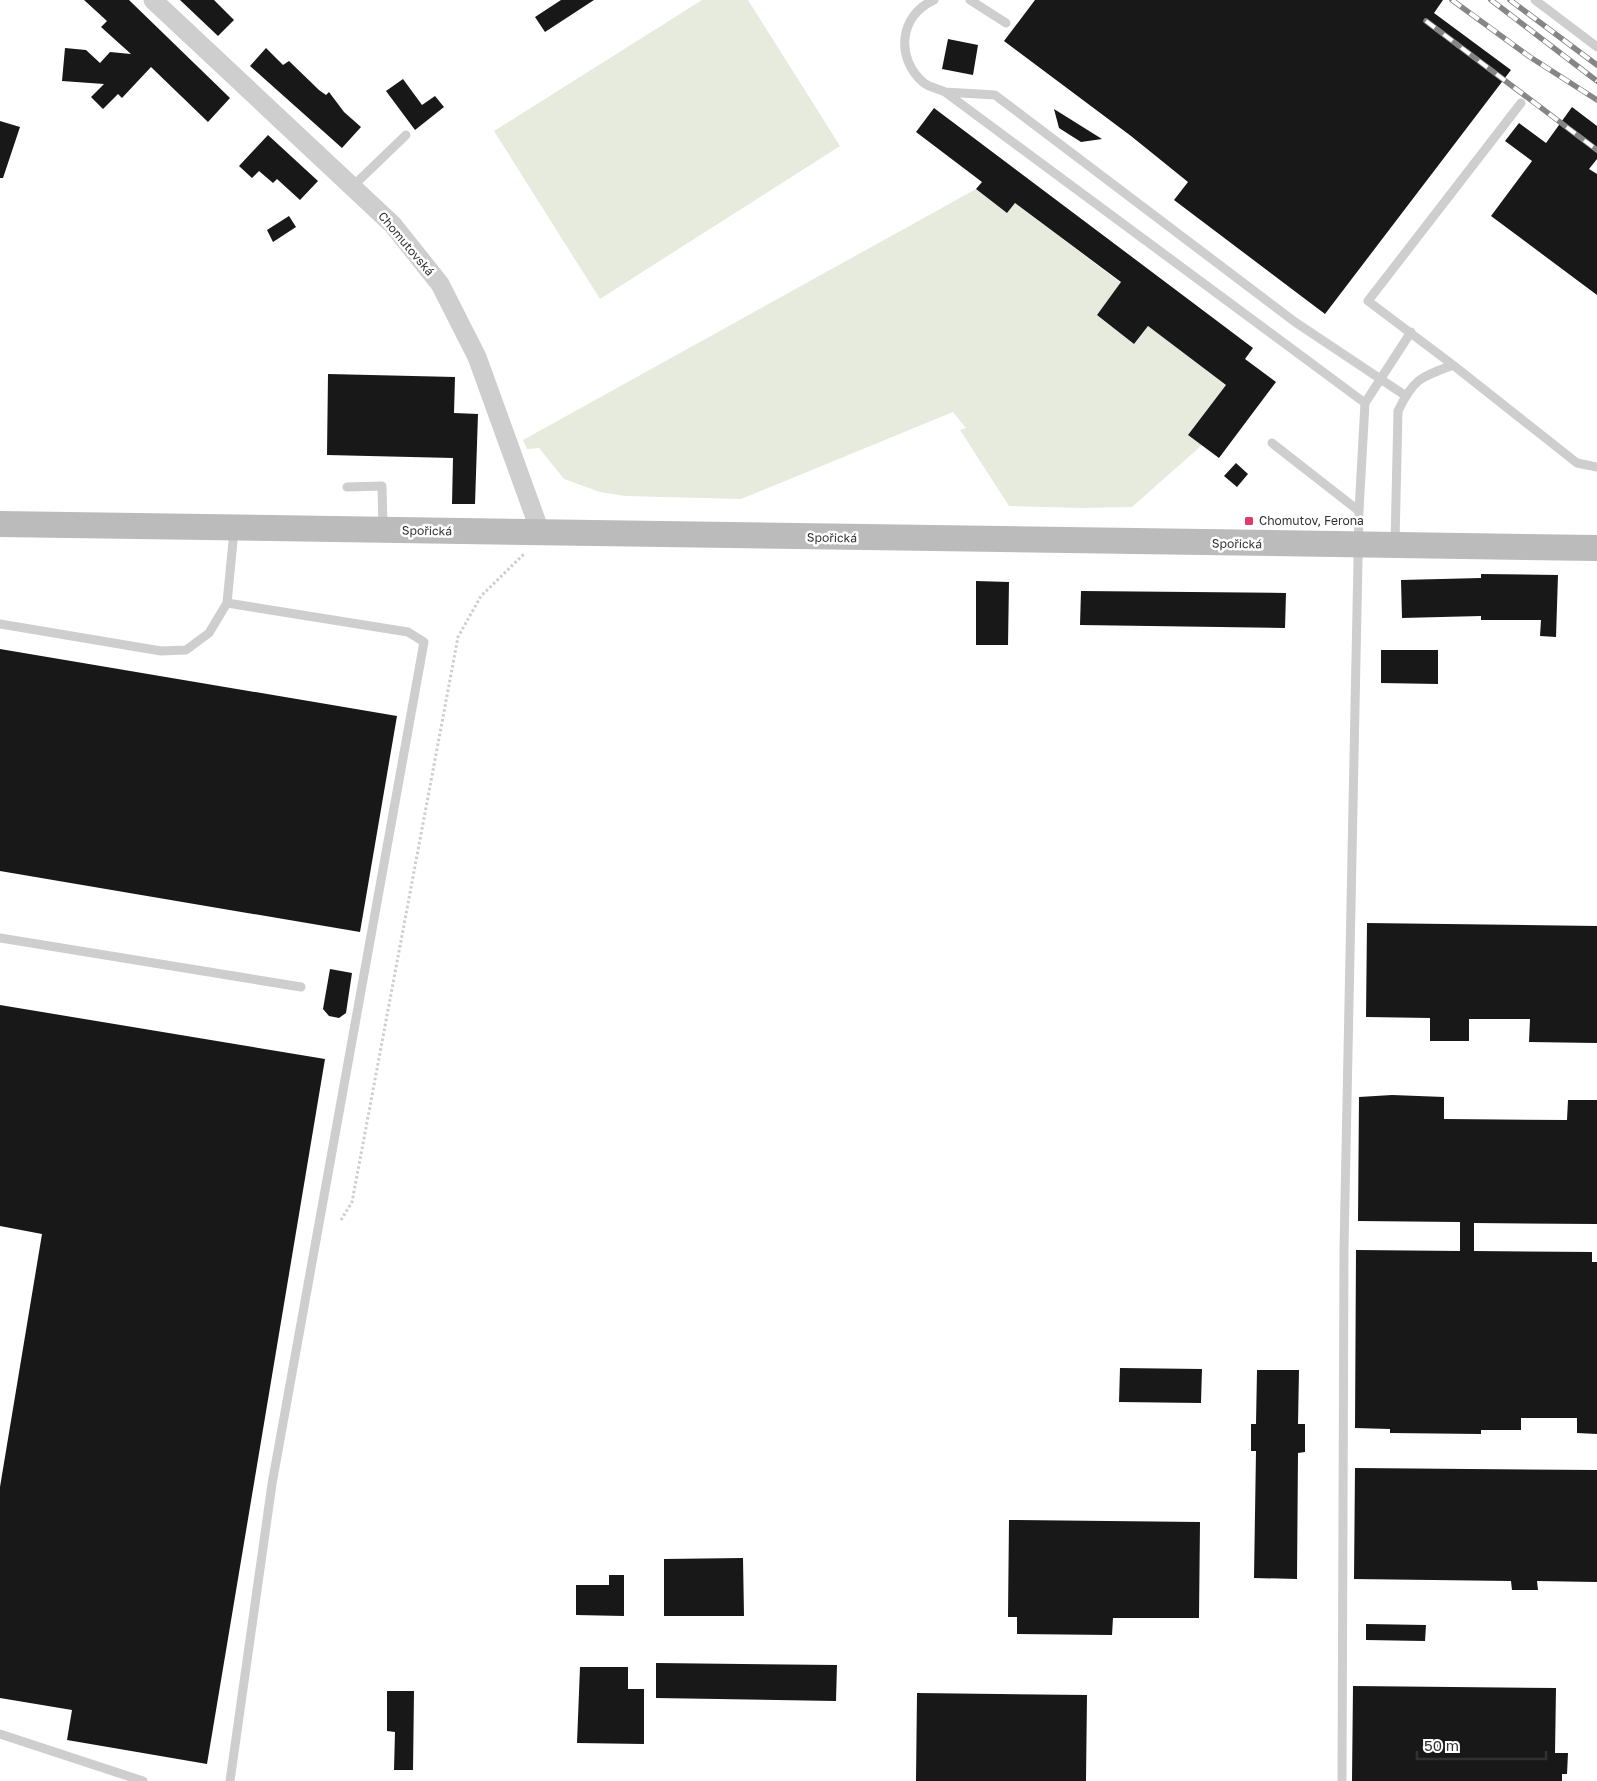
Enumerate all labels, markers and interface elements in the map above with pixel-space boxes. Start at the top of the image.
street label: Chomutovská [375,209,437,279]
place label: Chomutov, Ferona [1259,513,1364,528]
marker: Chomutov, Ferona [1243,515,1255,527]
street label: Spořická [402,523,452,538]
street label: Spořická [807,530,857,545]
street label: Spořická [1212,536,1262,551]
scale bar [1417,1728,1546,1760]
text: 50 m [1424,1736,1459,1754]

